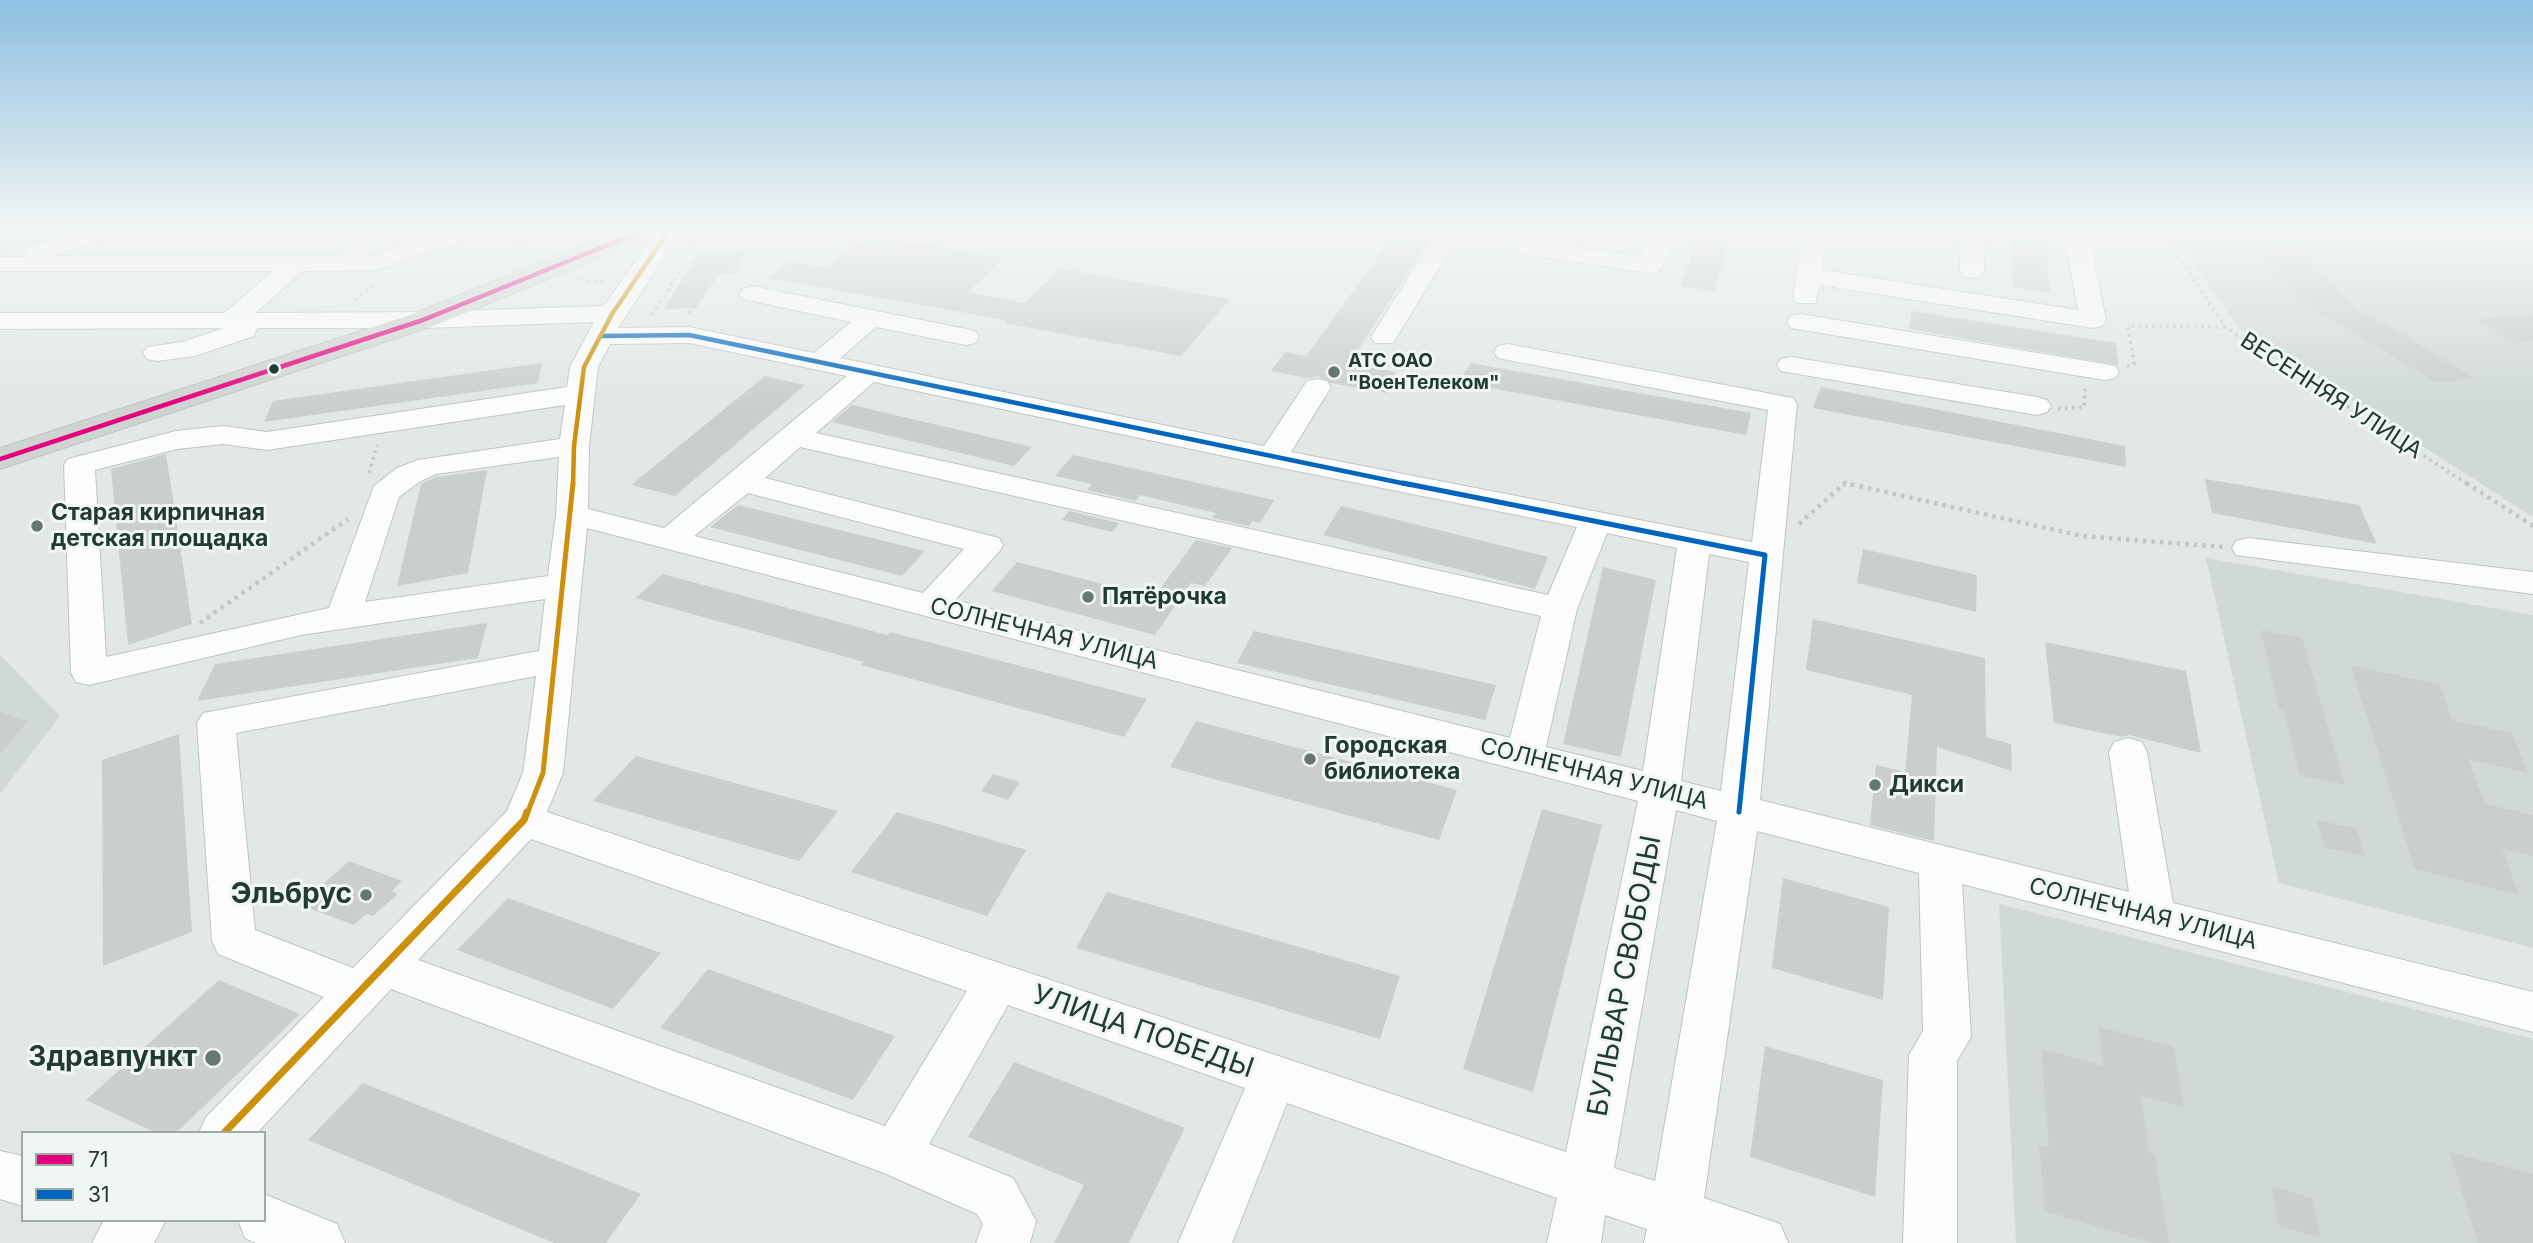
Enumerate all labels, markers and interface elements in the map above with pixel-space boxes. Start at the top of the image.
street label: ВЕСЕННЯЯ УЛИЦА [2235,327,2427,465]
place label: АТС ОАО "ВоенТелеком" [1348,350,1499,394]
unlabelled marker [267,362,281,376]
marker: АТС ОАО "ВоенТелеком" [1326,364,1342,380]
place label: Старая кирпичная детская площадка [51,499,268,553]
marker: Старая кирпичная детская площадка [29,518,45,534]
place label: Пятёрочка [1102,583,1227,611]
marker: Пятёрочка [1080,589,1096,605]
street label: СОЛНЕЧНАЯ УЛИЦА [927,592,1161,676]
place label: Городская библиотека [1324,732,1460,786]
street label: СОЛНЕЧНАЯ УЛИЦА [1477,732,1711,816]
marker: Городская библиотека [1302,751,1318,767]
place label: Дикси [1889,771,1964,799]
marker: Дикси [1867,777,1883,793]
street label: БУЛЬВАР СВОБОДЫ [1581,833,1669,1119]
street label: СОЛНЕЧНАЯ УЛИЦА [2026,872,2260,956]
place label: Эльбрус [231,878,352,912]
marker: Эльбрус [358,887,374,903]
street label: УЛИЦА ПОБЕДЫ [1028,978,1258,1086]
place label: Здравпункт [28,1041,197,1075]
marker: Здравпункт [203,1048,223,1068]
legend [21,1131,266,1222]
text: 71 [88,1147,108,1172]
text: 31 [88,1182,110,1207]

